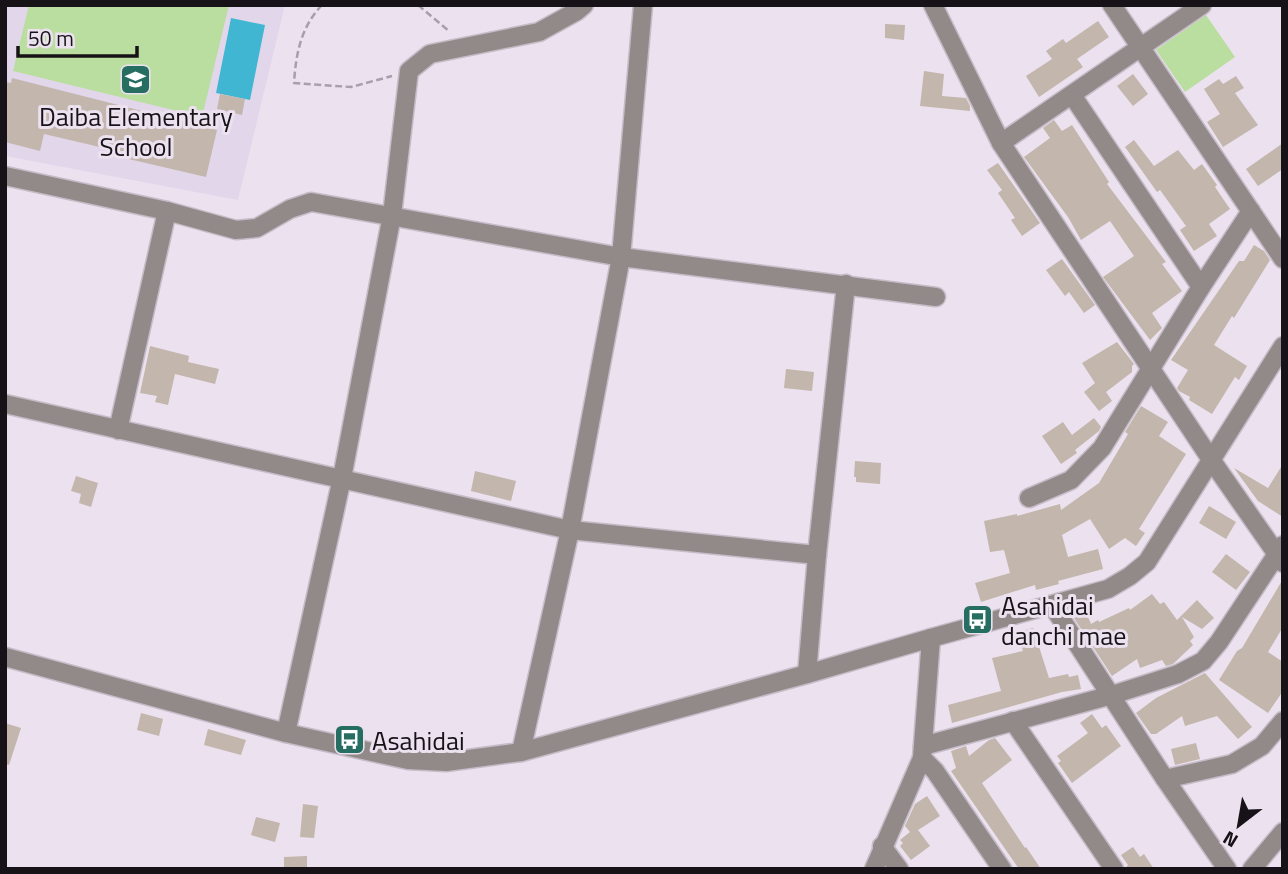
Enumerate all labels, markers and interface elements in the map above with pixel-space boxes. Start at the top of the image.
scale bar [18,14,136,58]
text: 50 m [28,22,74,54]
school or university icon: Daiba Elementary School [119,63,153,97]
place label: Daiba Elementary School [39,97,233,166]
place label: Asahidai danchi mae [1001,586,1126,655]
bus stop icon: Asahidai danchi mae [961,603,995,637]
place label: Asahidai [372,721,465,760]
bus stop icon: Asahidai [332,723,366,757]
north arrow [1204,790,1274,860]
text: N [1217,824,1243,856]

